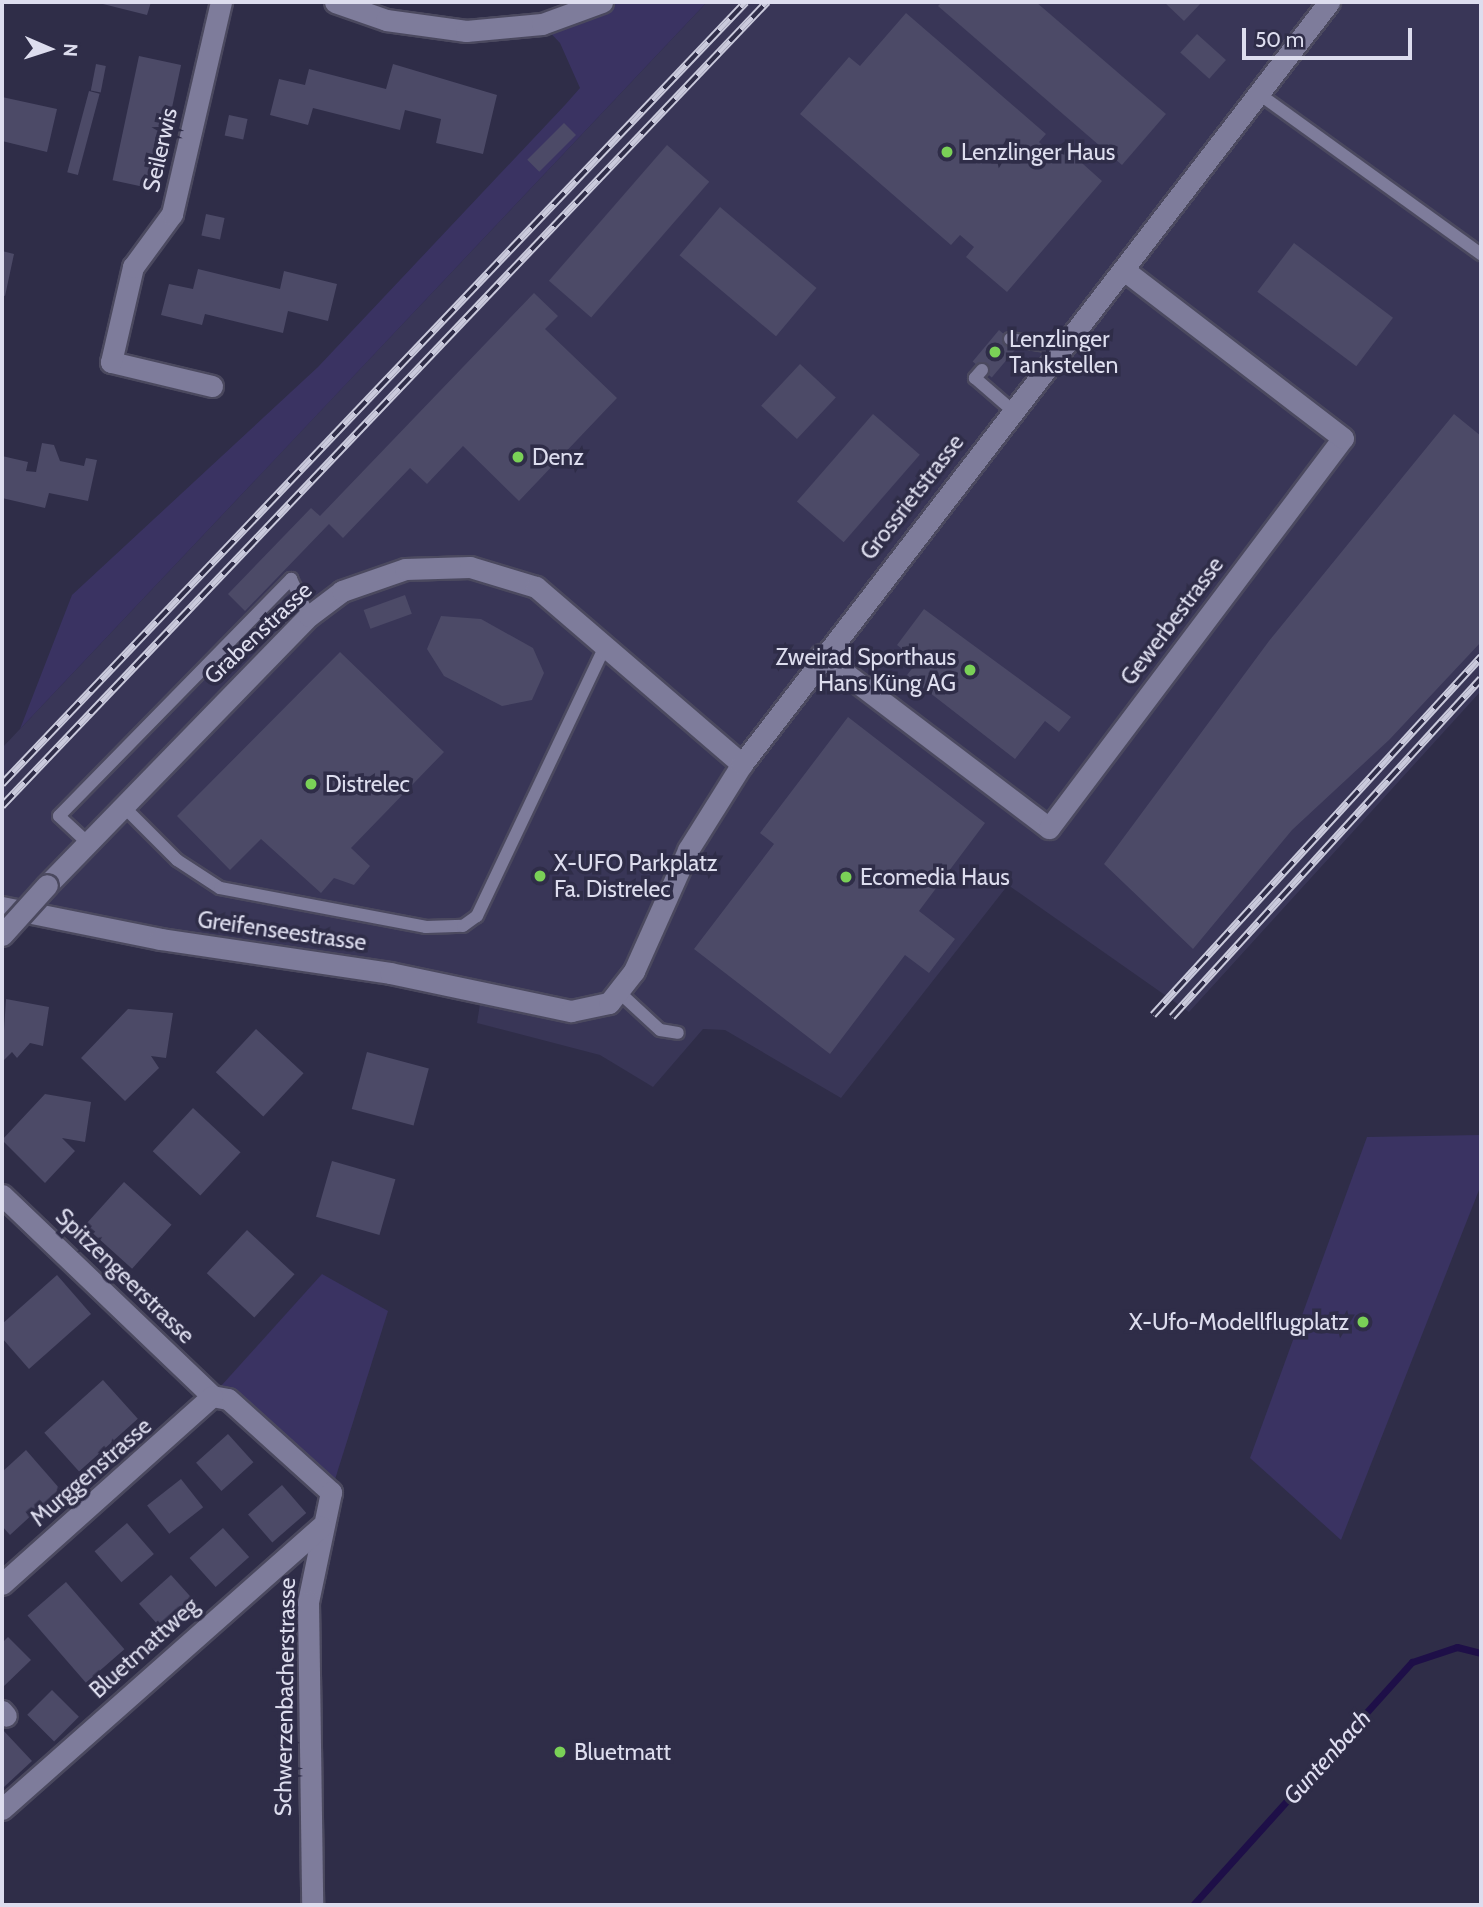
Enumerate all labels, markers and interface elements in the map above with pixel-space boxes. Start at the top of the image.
north arrow [14,14,84,84]
scale bar [1245,14,1415,58]
text: 50 m [1255,27,1304,52]
text: N [59,43,82,57]
street label: Seilerwis [137,105,183,195]
place label: Lenzlinger Haus [961,138,1115,166]
marker: Lenzlinger Haus [939,144,955,160]
place label: Lenzlinger Tankstellen [1009,325,1118,379]
marker: Lenzlinger Tankstellen [987,344,1003,360]
street label: Grossrietstrasse [854,429,970,565]
place label: Denz [532,443,584,471]
marker: Denz [510,449,526,465]
street label: Gewerbestrasse [1115,551,1229,691]
street label: Grabenstrasse [198,576,318,690]
place label: Zweirad Sporthaus Hans Küng AG [776,643,956,697]
marker: Zweirad Sporthaus Hans Küng AG [962,662,978,678]
place label: Distrelec [325,770,410,798]
marker: Distrelec [303,776,319,792]
place label: X-UFO Parkplatz Fa. Distrelec [554,849,718,903]
place label: Ecomedia Haus [860,863,1010,891]
marker: X-UFO Parkplatz Fa. Distrelec [532,868,548,884]
marker: Ecomedia Haus [838,869,854,885]
street label: Greifenseestrasse [196,905,368,957]
street label: Spitzengeerstrasse [50,1203,200,1349]
place label: X-Ufo-Modellflugplatz [1129,1308,1349,1336]
marker: X-Ufo-Modellflugplatz [1355,1314,1371,1330]
street label: Murggenstrasse [25,1412,157,1532]
street label: Schwerzenbacherstrasse [269,1577,301,1817]
street label: Bluetmattweg [84,1592,204,1704]
water label: Guntenbach [1277,1704,1377,1810]
place label: Bluetmatt [574,1738,671,1766]
marker: Bluetmatt [552,1744,568,1760]

